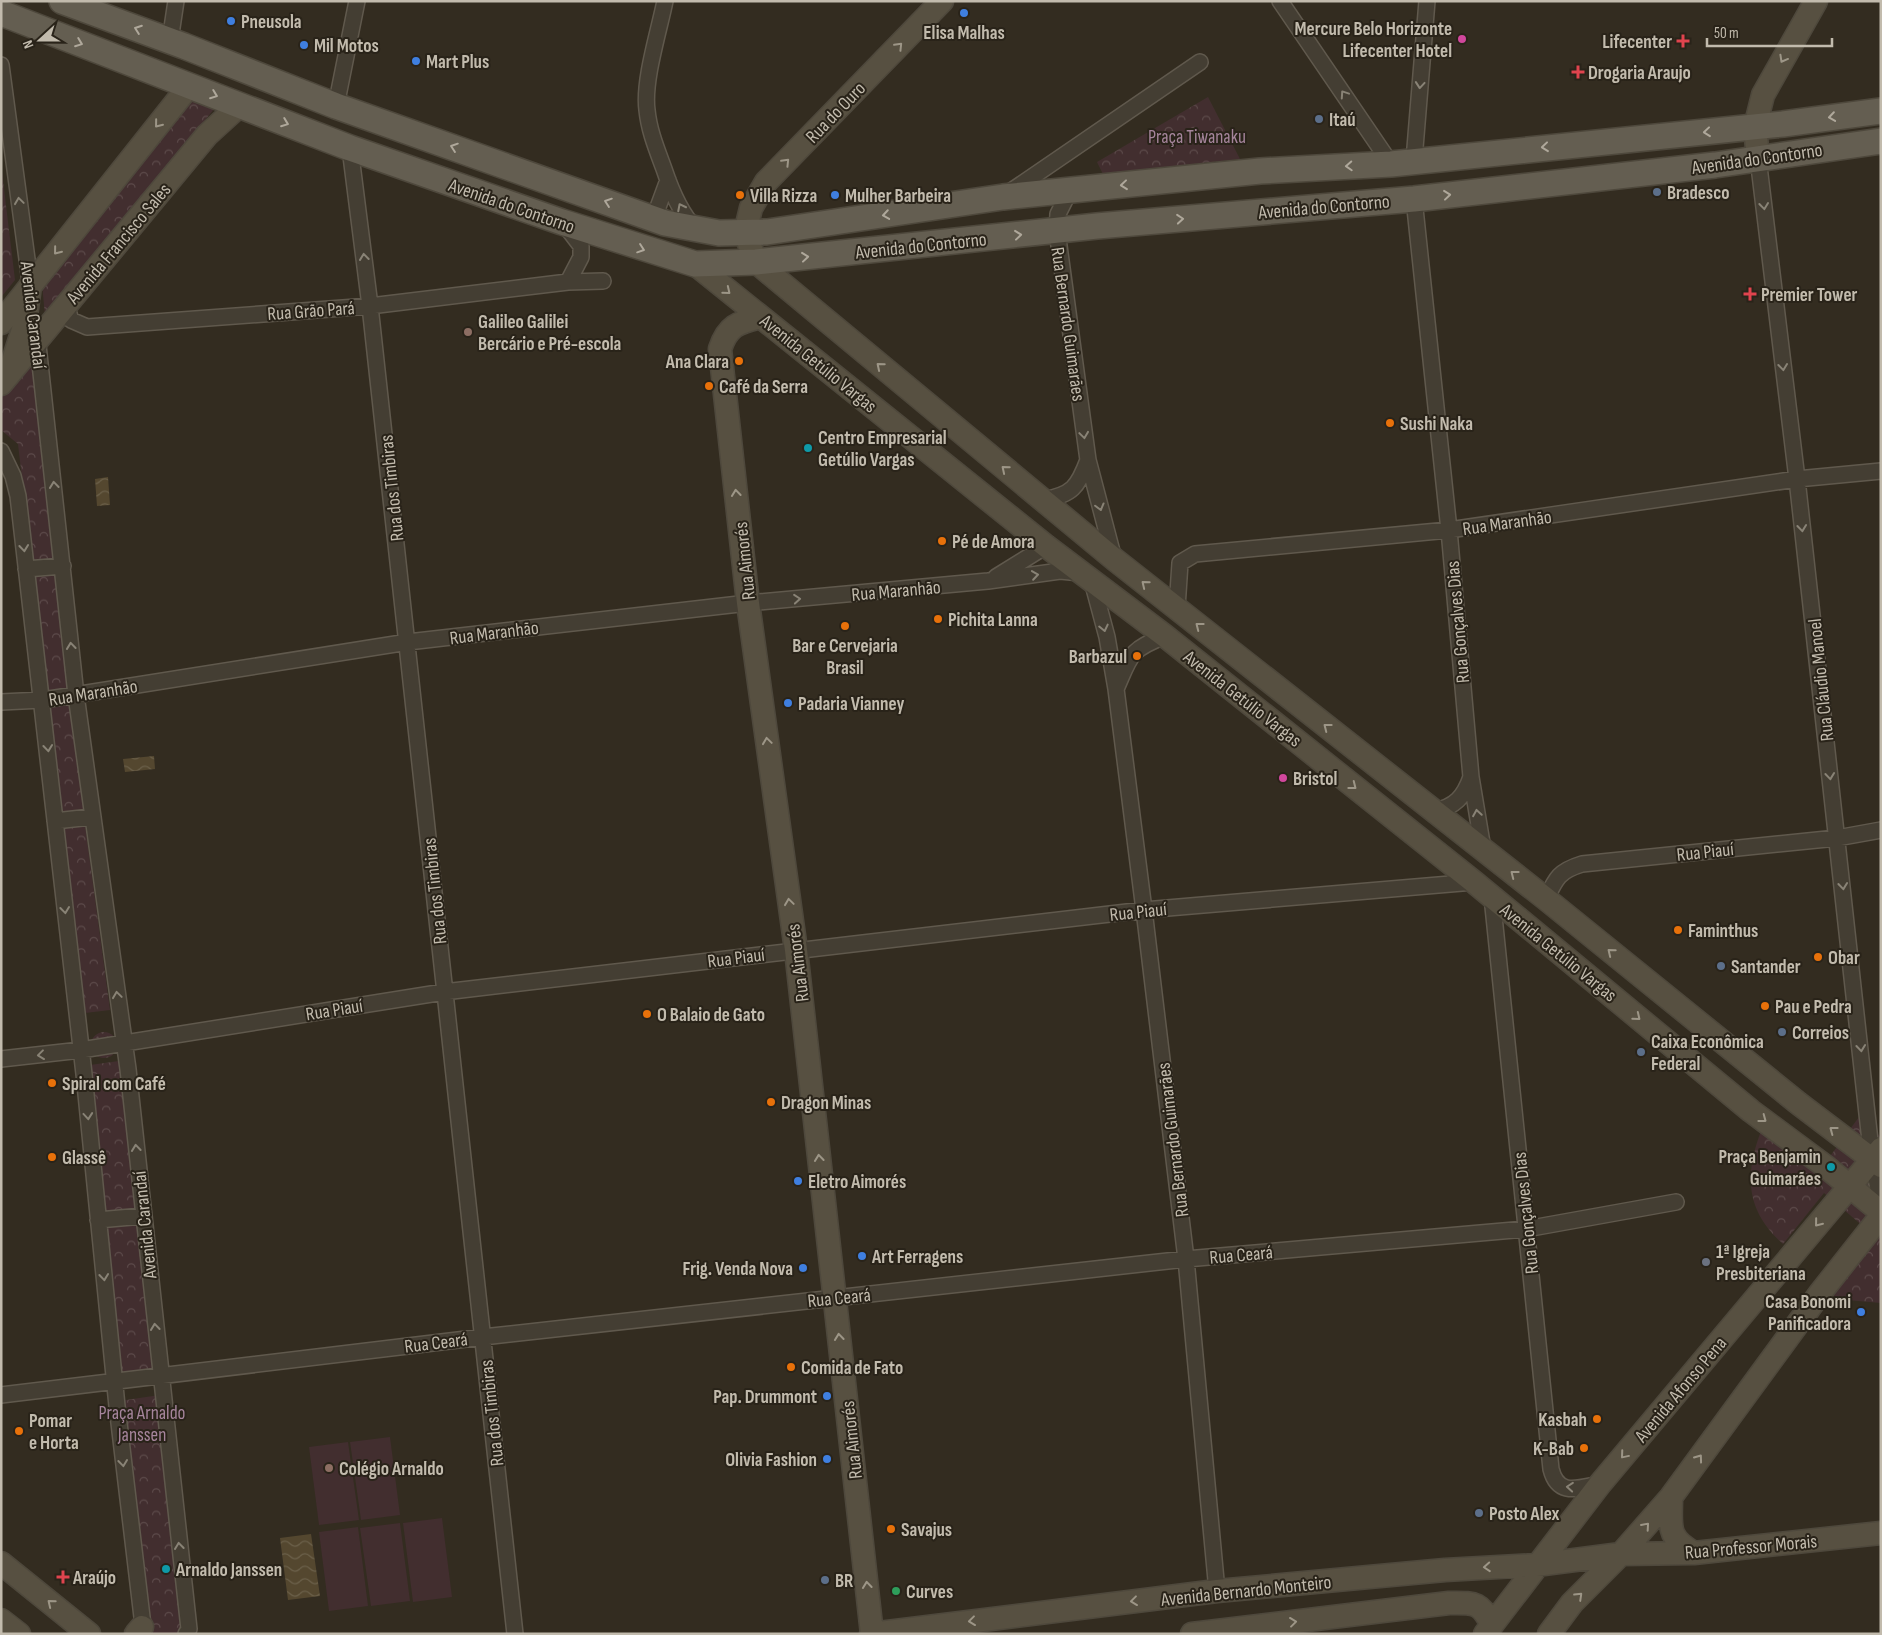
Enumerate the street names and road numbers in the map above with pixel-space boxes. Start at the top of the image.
street label: Rua do Ouro [801,78,871,148]
street label: Avenida do Contorno [1689,139,1824,180]
street label: Avenida do Contorno [445,174,578,239]
street label: Avenida Francisco Sales [61,179,176,310]
street label: Avenida do Contorno [1257,190,1391,225]
street label: Avenida do Contorno [853,228,988,265]
street label: Rua Bernardo Guimarães [1045,246,1090,403]
street label: Avenida Carandaí [14,259,51,371]
street label: Rua Grão Pará [267,297,356,326]
street label: Avenida Getúlio Vargas [754,309,881,418]
street label: Rua dos Timbiras [375,433,410,542]
street label: Rua Maranhão [1461,506,1553,541]
street label: Rua Aimorés [730,520,761,601]
street label: Rua Gonçalves Dias [1442,560,1475,684]
street label: Rua Maranhão [851,576,942,607]
street label: Rua Maranhão [448,617,540,650]
street label: Rua Cláudio Manoel [1804,617,1839,742]
street label: Avenida Getúlio Vargas [1178,645,1306,753]
street label: Rua Maranhão [47,675,139,712]
street label: Rua dos Timbiras [418,836,453,945]
street label: Rua Piauí [1675,838,1735,867]
street label: Rua Piauí [1108,898,1168,927]
street label: Avenida Getúlio Vargas [1494,898,1621,1007]
street label: Rua Aimorés [782,922,815,1003]
street label: Rua Piauí [706,944,767,973]
street label: Rua Piauí [304,995,365,1026]
street label: Rua Bernardo Guimarães [1153,1061,1194,1218]
street label: Rua Gonçalves Dias [1509,1151,1544,1275]
street label: Avenida Carandaí [128,1169,163,1281]
street label: Rua Ceará [1208,1241,1274,1270]
street label: Rua Ceará [806,1284,872,1313]
street label: Rua Ceará [403,1328,469,1359]
street label: Avenida Afonso Pena [1630,1332,1732,1448]
street label: Rua dos Timbiras [475,1358,510,1467]
street label: Rua Aimorés [837,1399,868,1480]
street label: Rua Professor Morais [1684,1530,1818,1565]
street label: Avenida Bernardo Monteiro [1159,1571,1332,1612]

